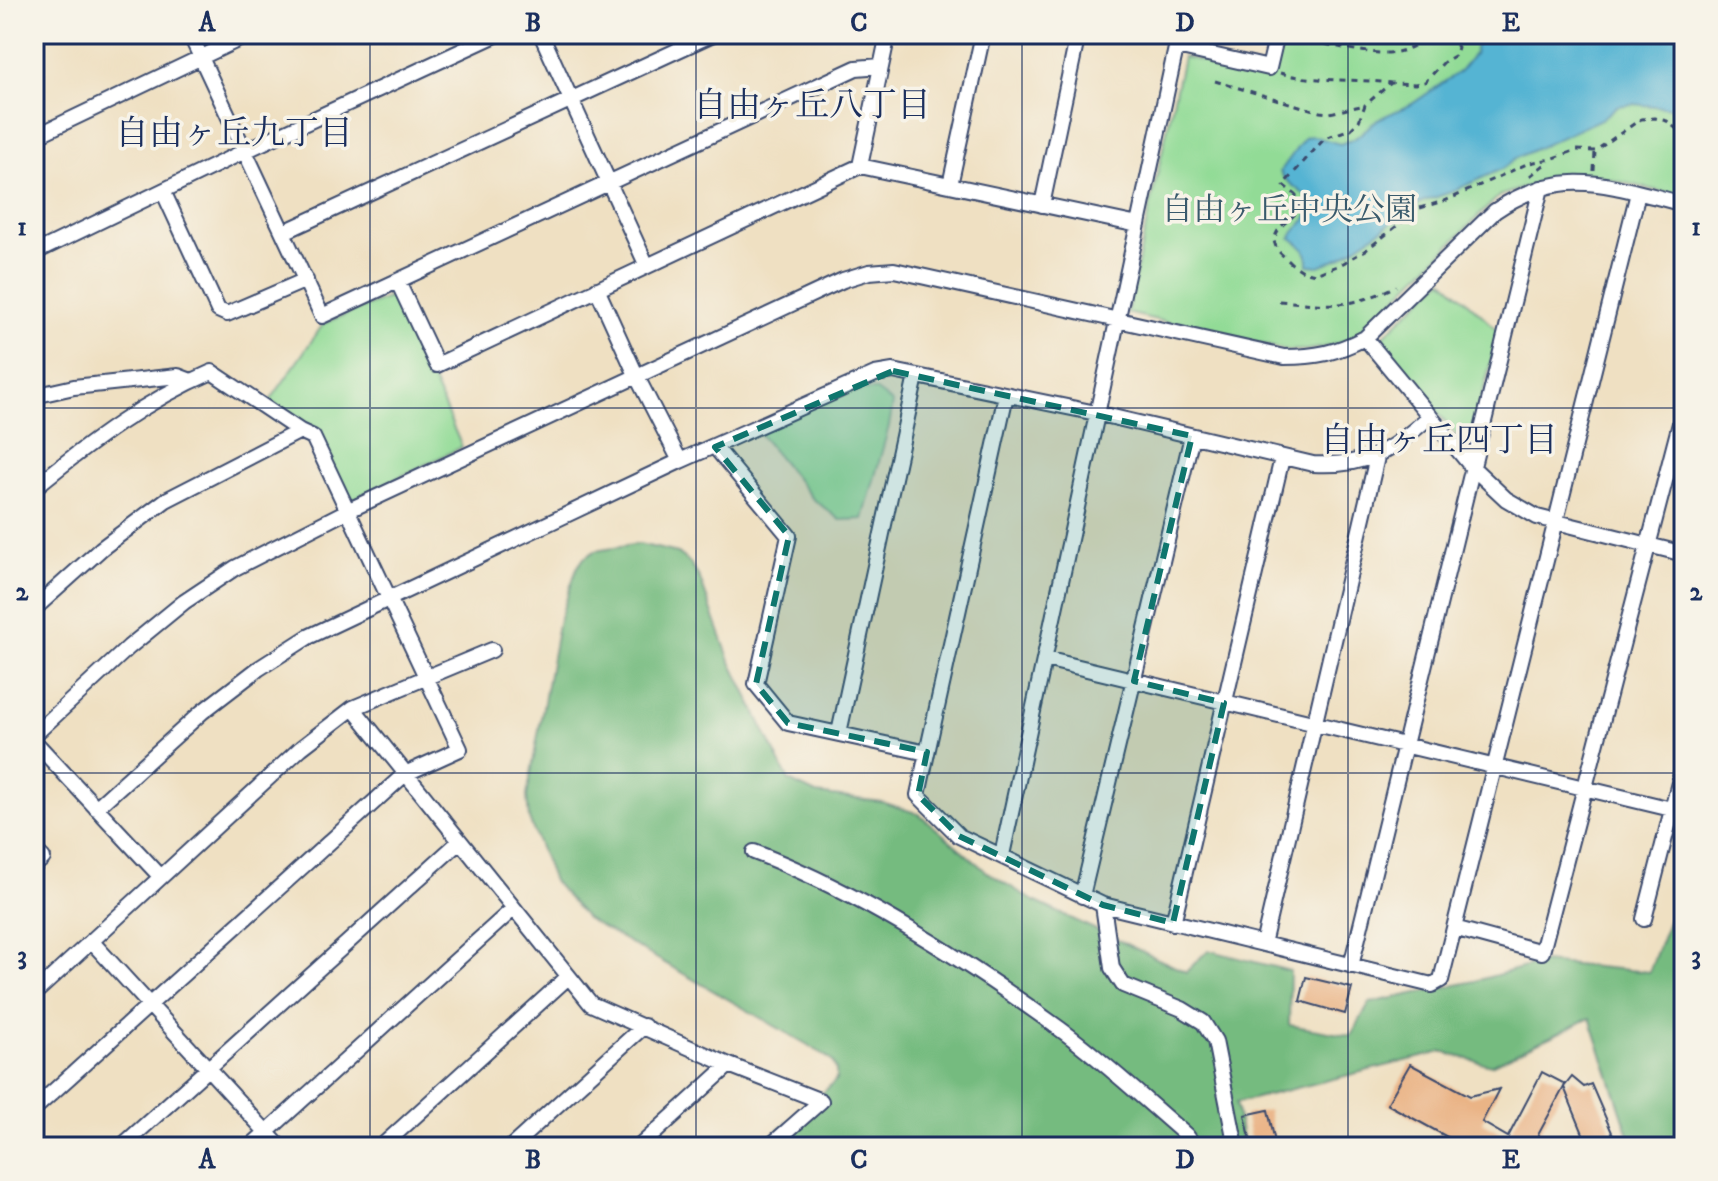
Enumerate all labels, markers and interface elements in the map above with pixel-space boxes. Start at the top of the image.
text: A [198,7,217,40]
text: B [525,7,541,40]
text: C [850,7,868,40]
text: D [1175,7,1195,40]
text: E [1502,7,1520,40]
district label: 自由ヶ丘八丁目 [693,85,931,127]
district label: 自由ヶ丘九丁目 [115,113,353,155]
park label: 自由ヶ丘中央公園 [1161,191,1417,231]
text: 1 [17,211,27,244]
text: 1 [1691,211,1701,244]
district label: 自由ヶ丘四丁目 [1320,420,1558,462]
text: 2 [16,576,30,609]
text: 2 [1690,576,1704,609]
text: 3 [17,940,27,973]
text: 3 [1691,940,1701,973]
text: A [198,1144,217,1177]
text: B [525,1144,541,1177]
text: C [850,1144,868,1177]
text: D [1175,1144,1195,1177]
text: E [1502,1144,1520,1177]

